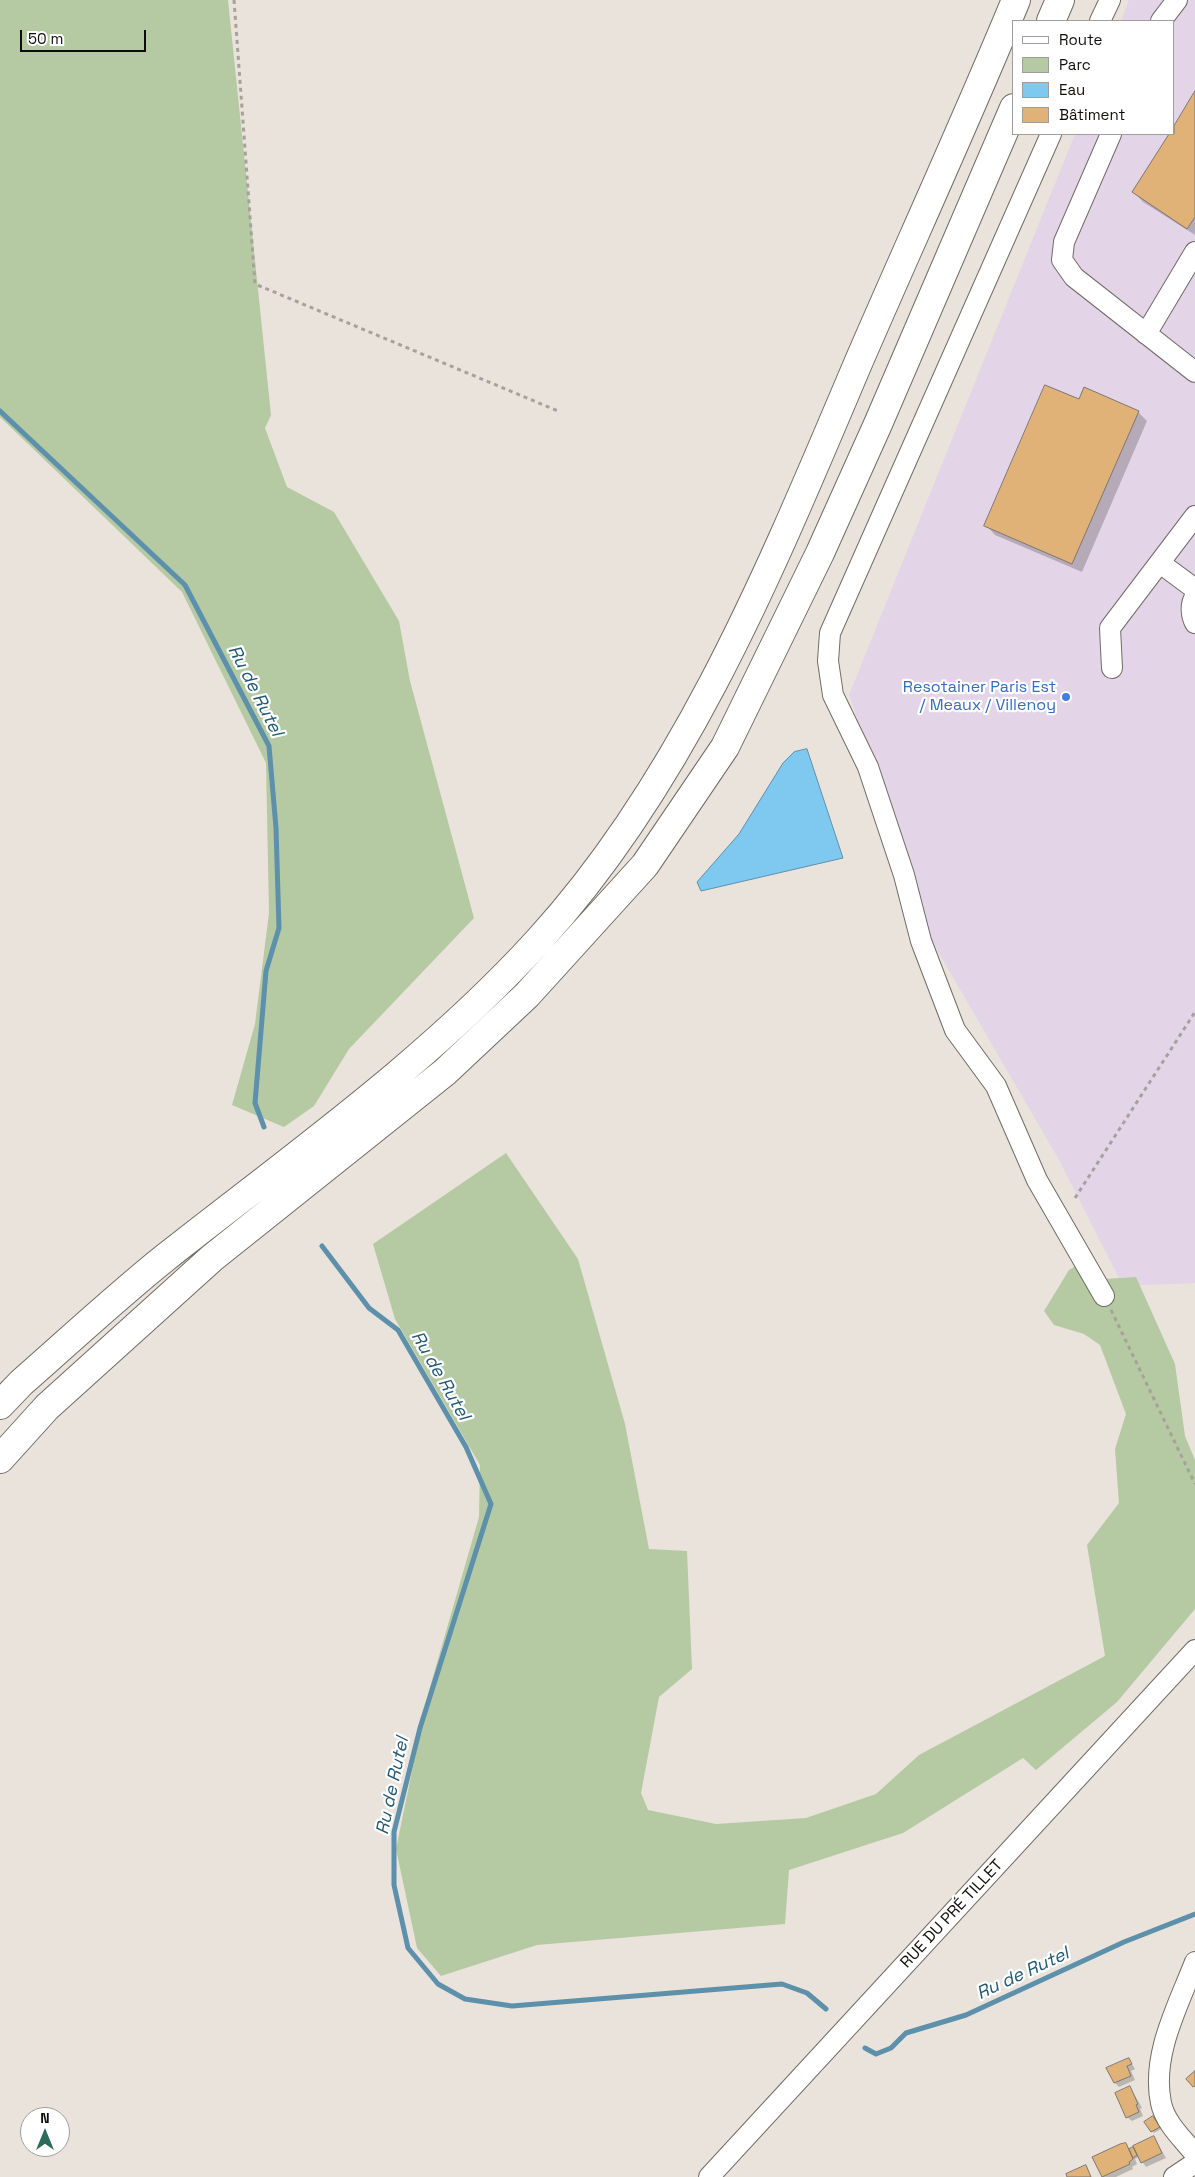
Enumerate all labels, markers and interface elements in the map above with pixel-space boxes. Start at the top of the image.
scale bar [22,20,149,52]
legend [1012,20,1175,135]
text: 50 m [28,29,63,48]
text: Route [1059,30,1102,49]
text: Parc [1059,55,1091,74]
text: Eau [1059,80,1085,99]
text: Bâtiment [1059,105,1125,124]
water label: Ru de Rutel [223,642,287,740]
place label: Resotainer Paris Est / Meaux / Villenoy [903,678,1056,716]
marker: Resotainer Paris Est / Meaux / Villenoy [1060,691,1072,703]
water label: Ru de Rutel [406,1328,474,1424]
water label: Ru de Rutel [372,1735,414,1837]
street label: RUE DU PRÉ TILLET [897,1856,1007,1972]
water label: Ru de Rutel [973,1943,1073,2005]
north arrow [20,2107,70,2157]
text: N [40,2109,50,2127]

